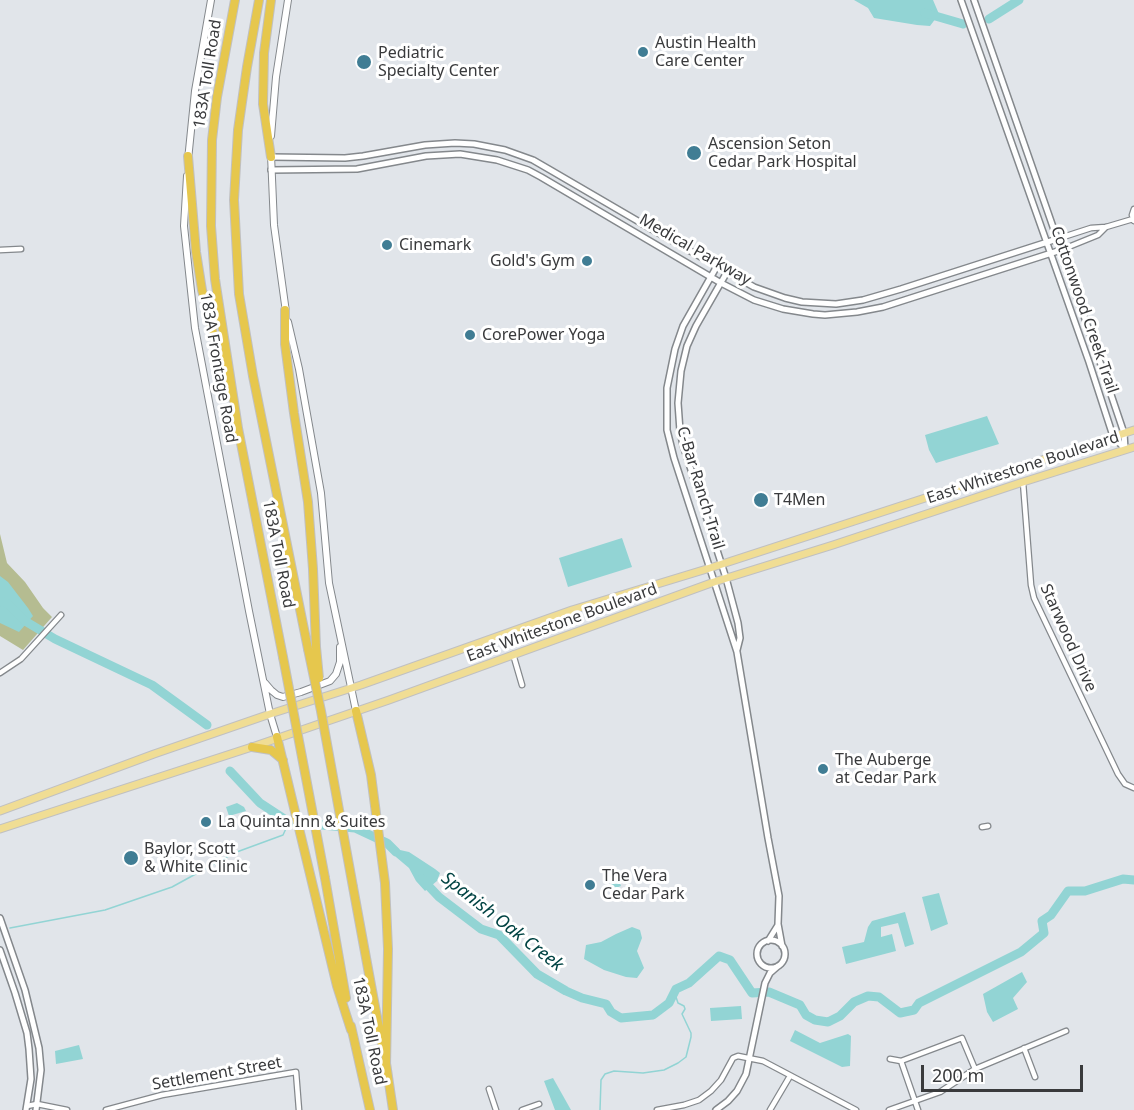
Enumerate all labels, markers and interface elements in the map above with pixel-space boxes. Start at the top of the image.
street label: 183A Toll Road [190,18,226,130]
place label: Austin Health Care Center [655,33,756,71]
place label: Pediatric Specialty Center [378,43,499,81]
marker: Austin Health Care Center [636,45,650,59]
marker: Pediatric Specialty Center [355,53,373,71]
place label: Ascension Seton Cedar Park Hospital [708,134,857,172]
marker: Ascension Seton Cedar Park Hospital [685,144,703,162]
street label: Medical Parkway [636,210,754,290]
street label: Cottonwood Creek Trail [1046,224,1122,396]
place label: Cinemark [399,235,471,255]
marker: Cinemark [380,238,394,252]
place label: Gold's Gym [490,251,575,271]
marker: Gold's Gym [580,254,594,268]
street label: 183A Frontage Road [195,291,241,445]
place label: CorePower Yoga [482,325,605,345]
marker: CorePower Yoga [463,328,477,342]
street label: C-Bar Ranch Trail [672,424,728,552]
street label: East Whitestone Boulevard [924,428,1122,508]
place label: T4Men [774,490,825,510]
marker: T4Men [752,491,770,509]
street label: 183A Toll Road [258,498,298,610]
street label: East Whitestone Boulevard [464,580,660,666]
street label: Starwood Drive [1036,581,1100,695]
place label: The Auberge at Cedar Park [835,750,936,788]
marker: The Auberge at Cedar Park [816,762,830,776]
place label: La Quinta Inn & Suites [218,812,385,832]
marker: La Quinta Inn & Suites [199,815,213,829]
place label: Baylor, Scott & White Clinic [144,839,248,877]
marker: Baylor, Scott & White Clinic [122,849,140,867]
place label: The Vera Cedar Park [602,866,685,904]
water label: Spanish Oak Creek [437,868,567,976]
marker: The Vera Cedar Park [583,878,597,892]
street label: 183A Toll Road [348,975,390,1087]
street label: Settlement Street [151,1053,283,1095]
scale bar [924,1053,1086,1091]
text: 200 m [932,1063,984,1087]

